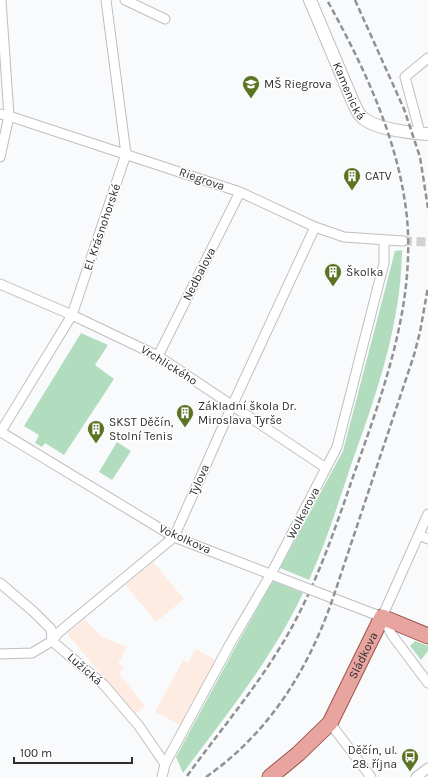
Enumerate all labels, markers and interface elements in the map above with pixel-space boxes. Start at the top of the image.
street label: Kamenická [330,60,368,123]
school or university icon: MŠ Riegrova [241,74,261,99]
place label: MŠ Riegrova [264,76,332,91]
street label: Riegrova [177,165,227,193]
building icon: CATV [342,166,362,191]
place label: CATV [365,169,392,183]
street label: El. Krásnohorské [81,182,123,272]
street label: Nedbalova [180,245,218,303]
building icon: Školka [323,262,343,287]
place label: Školka [346,264,383,279]
street label: Vrchlického [138,342,200,388]
place label: Základní škola Dr. Miroslava Tyrše [198,399,296,427]
building icon: Základní škola Dr. Miroslava Tyrše [175,403,195,428]
place label: SKST Děčín, Stolní Tenis [109,415,174,443]
building icon: SKST Děčín, Stolní Tenis [86,419,106,444]
street label: Tylova [186,462,212,498]
street label: Wolkerova [284,485,322,541]
street label: Vokolkova [157,521,213,557]
street label: Sládkova [346,630,380,681]
street label: Lužická [65,650,105,688]
scale bar [14,739,132,765]
place label: Děčín, ul. 28. října [348,743,397,771]
text: 100 m [20,746,52,760]
bus stop icon: Děčín, ul. 28. října [400,747,420,772]

